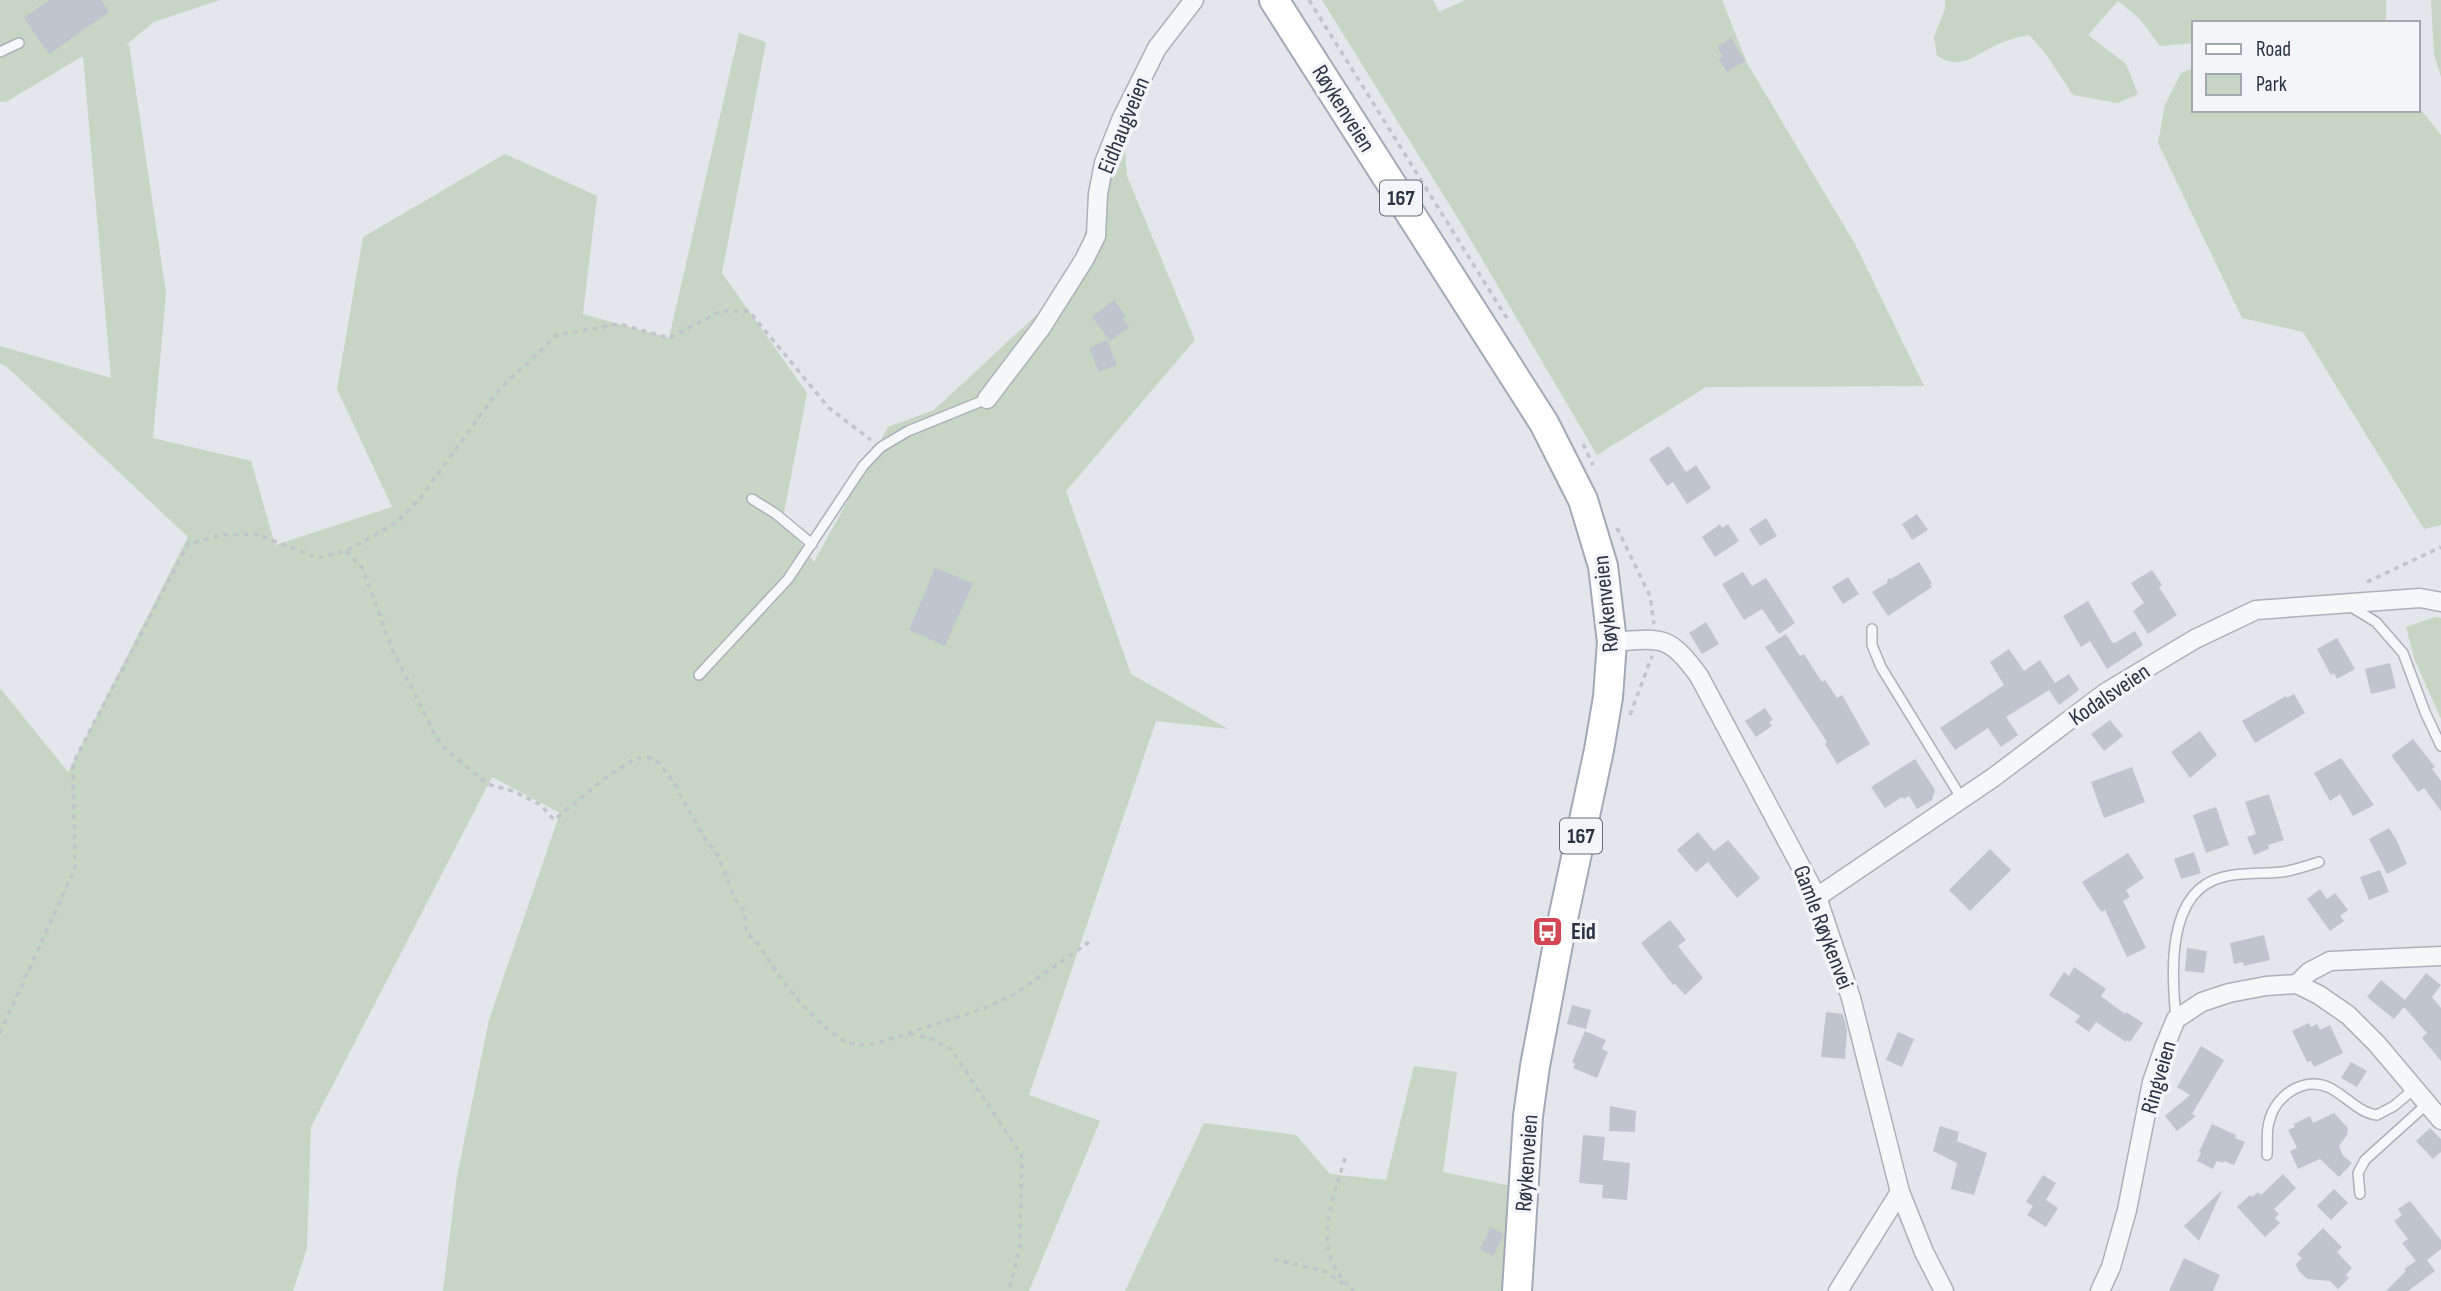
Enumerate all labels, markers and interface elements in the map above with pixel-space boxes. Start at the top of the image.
legend [2192,21,2420,112]
text: Road [2256,37,2291,62]
street label: Røykenveien [1305,60,1381,157]
text: Park [2256,72,2287,97]
street label: Eidhaugveien [1092,73,1156,178]
road number: 167 [1380,180,1422,216]
street label: Røykenveien [1587,554,1625,654]
street label: Kodalsveien [2064,658,2155,732]
road number: 167 [1560,818,1602,854]
street label: Gamle Røykenvei [1787,861,1860,993]
bus stop icon: Eid [1531,914,1565,948]
place label: Eid [1571,918,1596,946]
street label: Ringveien [2135,1037,2183,1117]
street label: Røykenveien [1510,1114,1544,1213]

